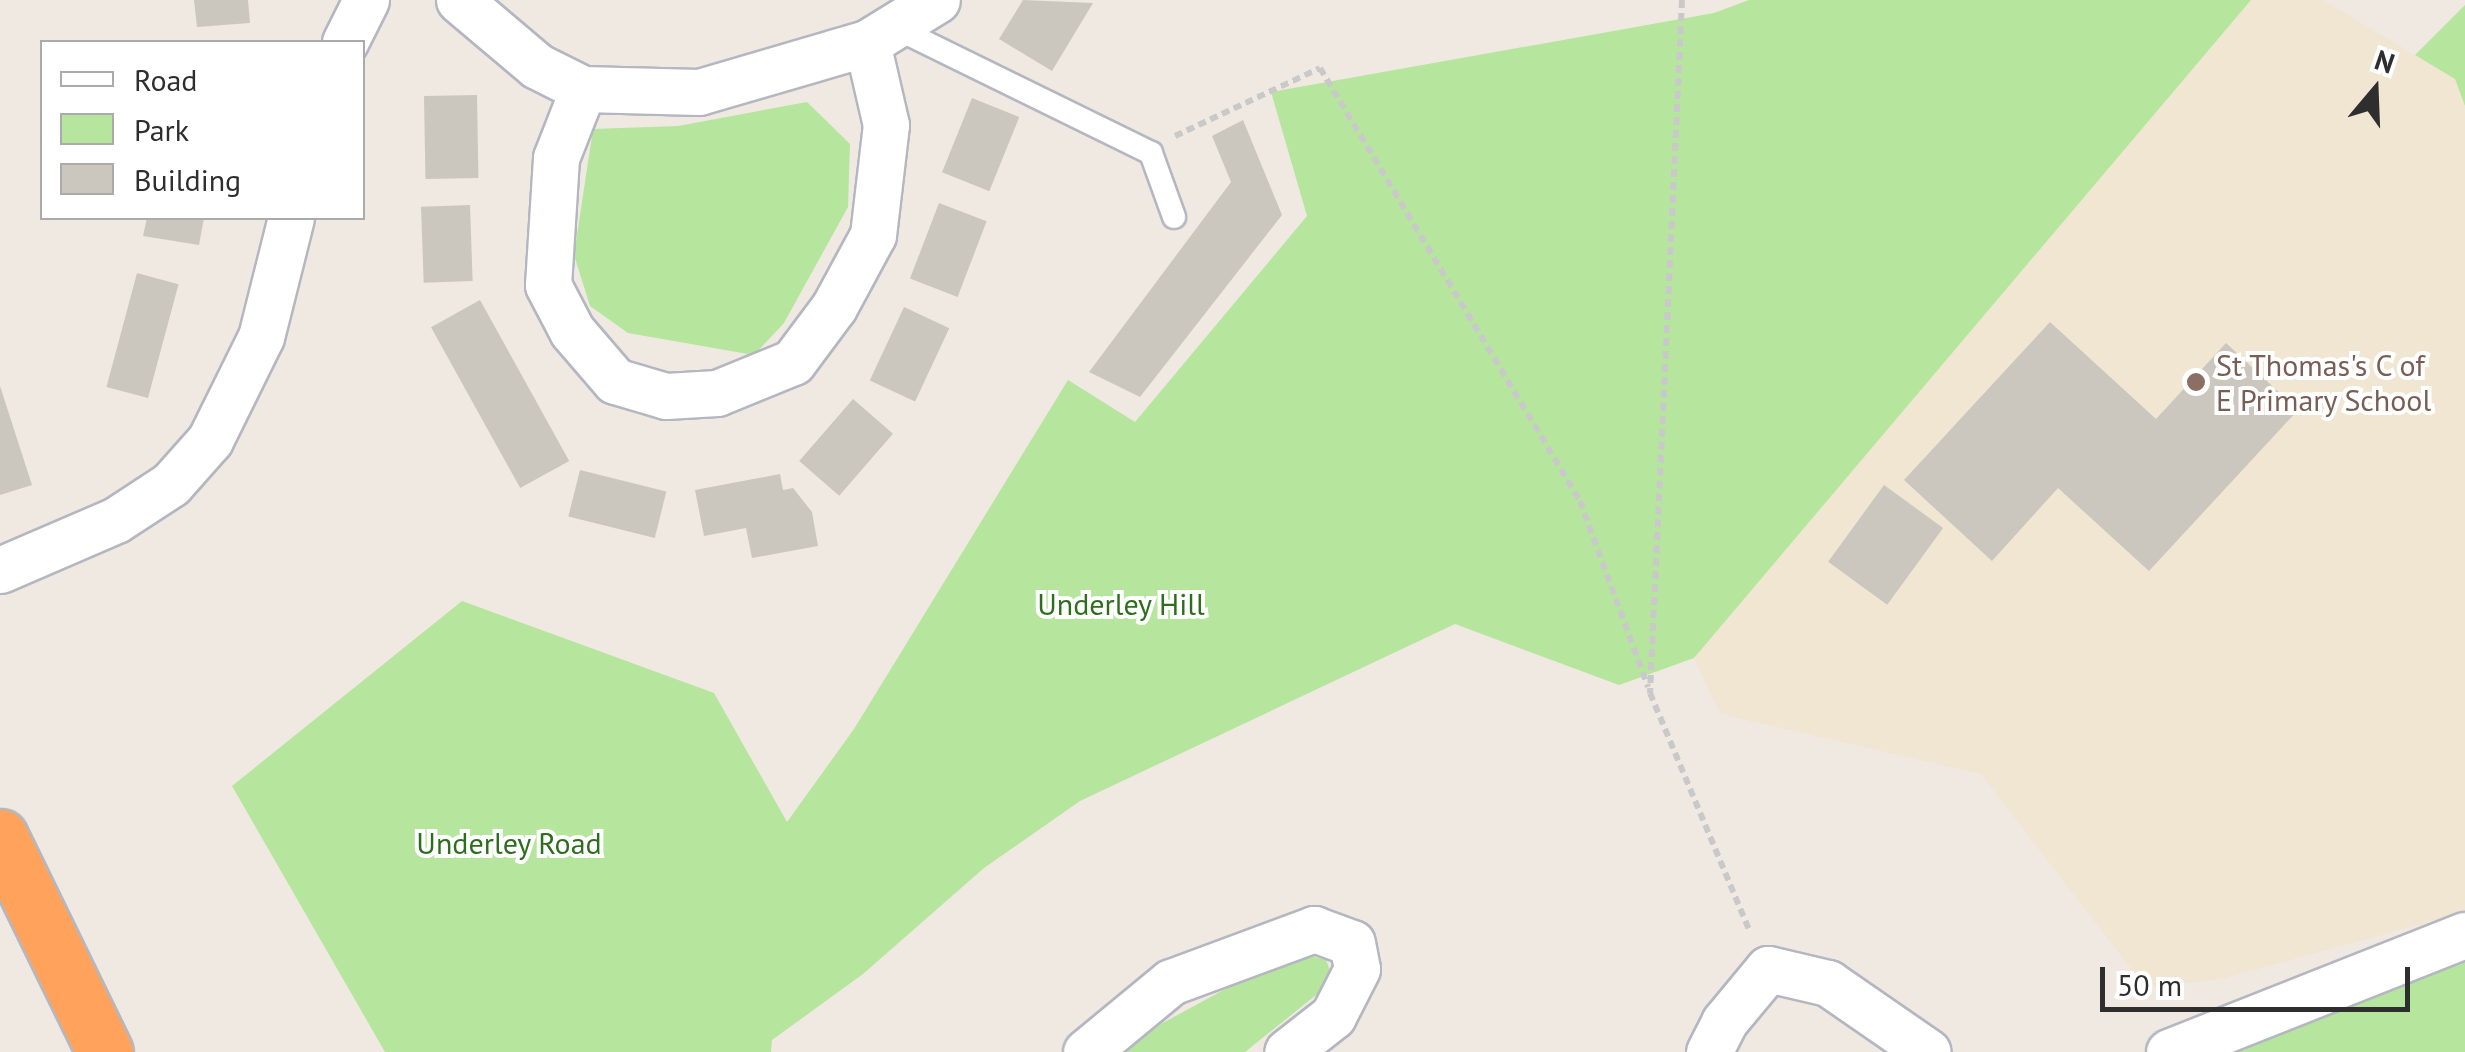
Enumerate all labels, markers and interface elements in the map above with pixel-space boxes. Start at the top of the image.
legend [40,40,365,220]
north arrow [2325,40,2425,140]
text: N [2370,41,2400,82]
text: Road [134,60,198,99]
text: Park [134,110,189,149]
text: Building [134,160,241,199]
place label: St Thomas's C of E Primary School [2216,347,2432,418]
marker: St Thomas's C of E Primary School [2185,371,2207,393]
park label: Underley Hill [1037,586,1205,622]
park label: Underley Road [416,825,602,861]
scale bar [2105,947,2415,1009]
text: 50 m [2117,965,2182,1004]

